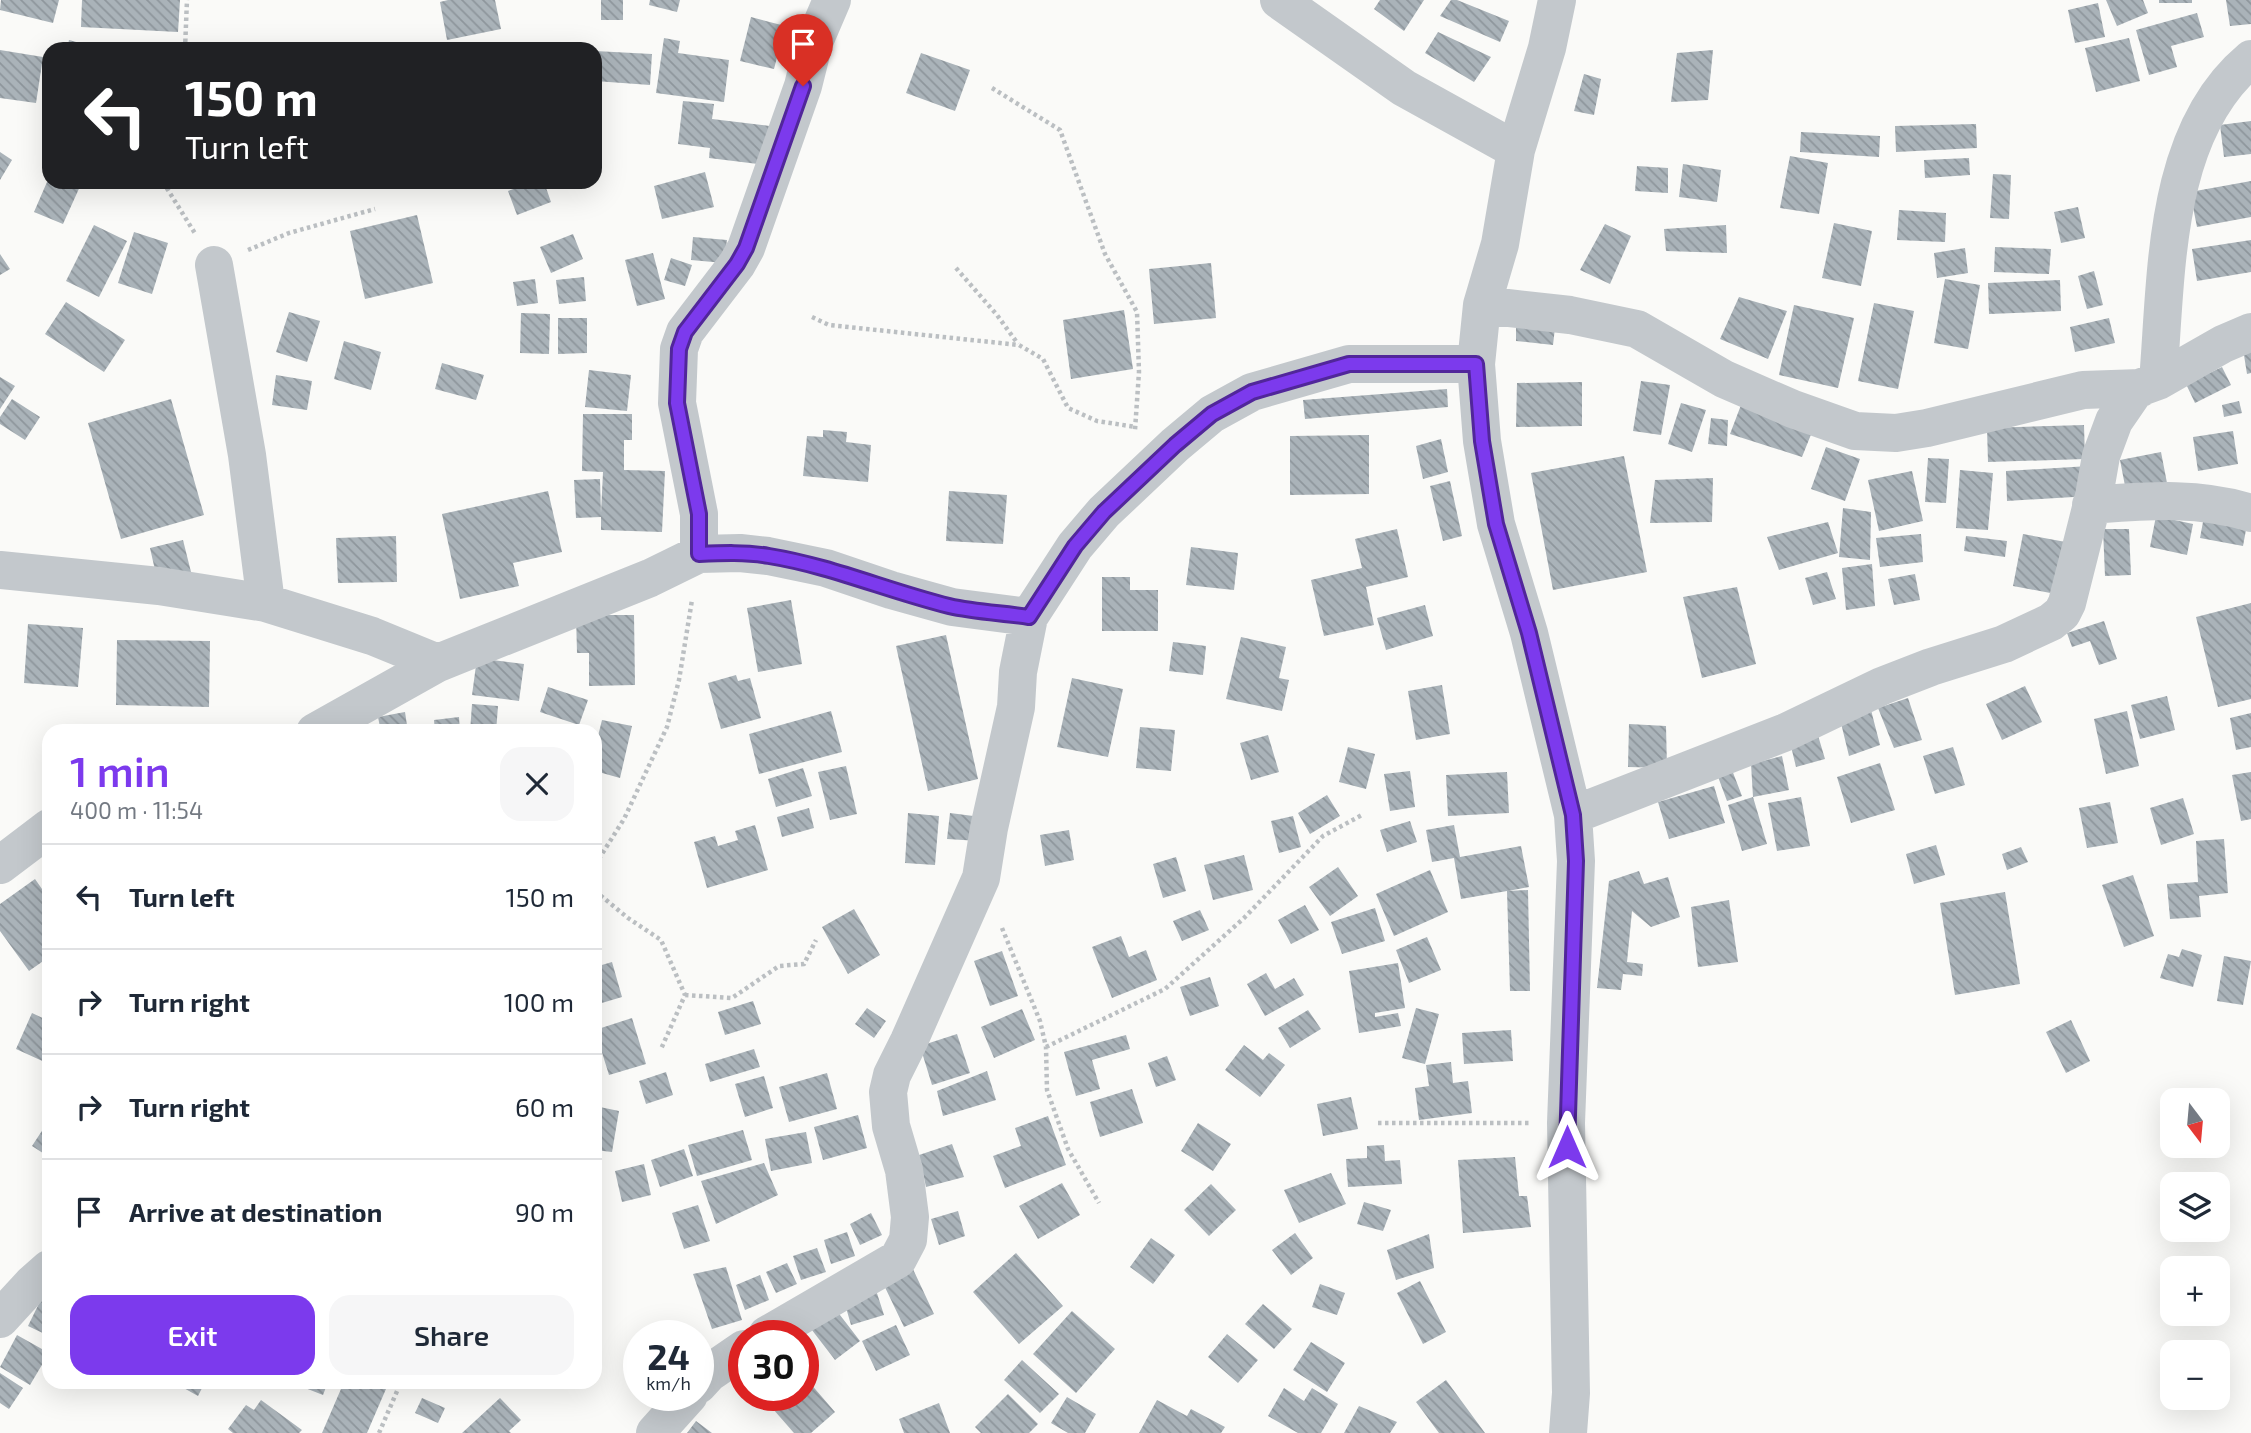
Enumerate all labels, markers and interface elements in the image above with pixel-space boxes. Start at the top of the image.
pin [773,14,833,86]
icon: arrive [784,25,822,63]
text: 150 m [185,67,318,126]
icon: left [70,70,161,161]
text: Turn left [185,127,309,165]
text: 1 min [70,745,170,795]
button: close [500,747,574,821]
text: 400 m · 11:54 [70,796,203,824]
icon: left [70,878,108,916]
text: Turn left [129,881,235,912]
text: 150 m [505,881,574,912]
icon: right [70,983,108,1021]
text: Turn right [129,986,250,1017]
text: 100 m [504,986,574,1017]
icon: right [70,1088,108,1126]
north arrow [2160,1088,2230,1158]
map controls [2160,1088,2230,1410]
text: Turn right [129,1091,250,1122]
text: 60 m [515,1091,574,1122]
position arrow [1530,1110,1604,1184]
button: layers [2160,1172,2230,1242]
icon: arrive [70,1193,108,1231]
text: Arrive at destination [129,1196,382,1227]
text: 90 m [515,1196,574,1227]
button: + [2160,1256,2230,1326]
button: Exit [70,1295,315,1375]
button: Share [329,1295,574,1375]
speed limit sign: 30 [728,1320,819,1411]
text: 24 [647,1335,690,1377]
button: − [2160,1340,2230,1410]
text: km/h [646,1372,691,1394]

